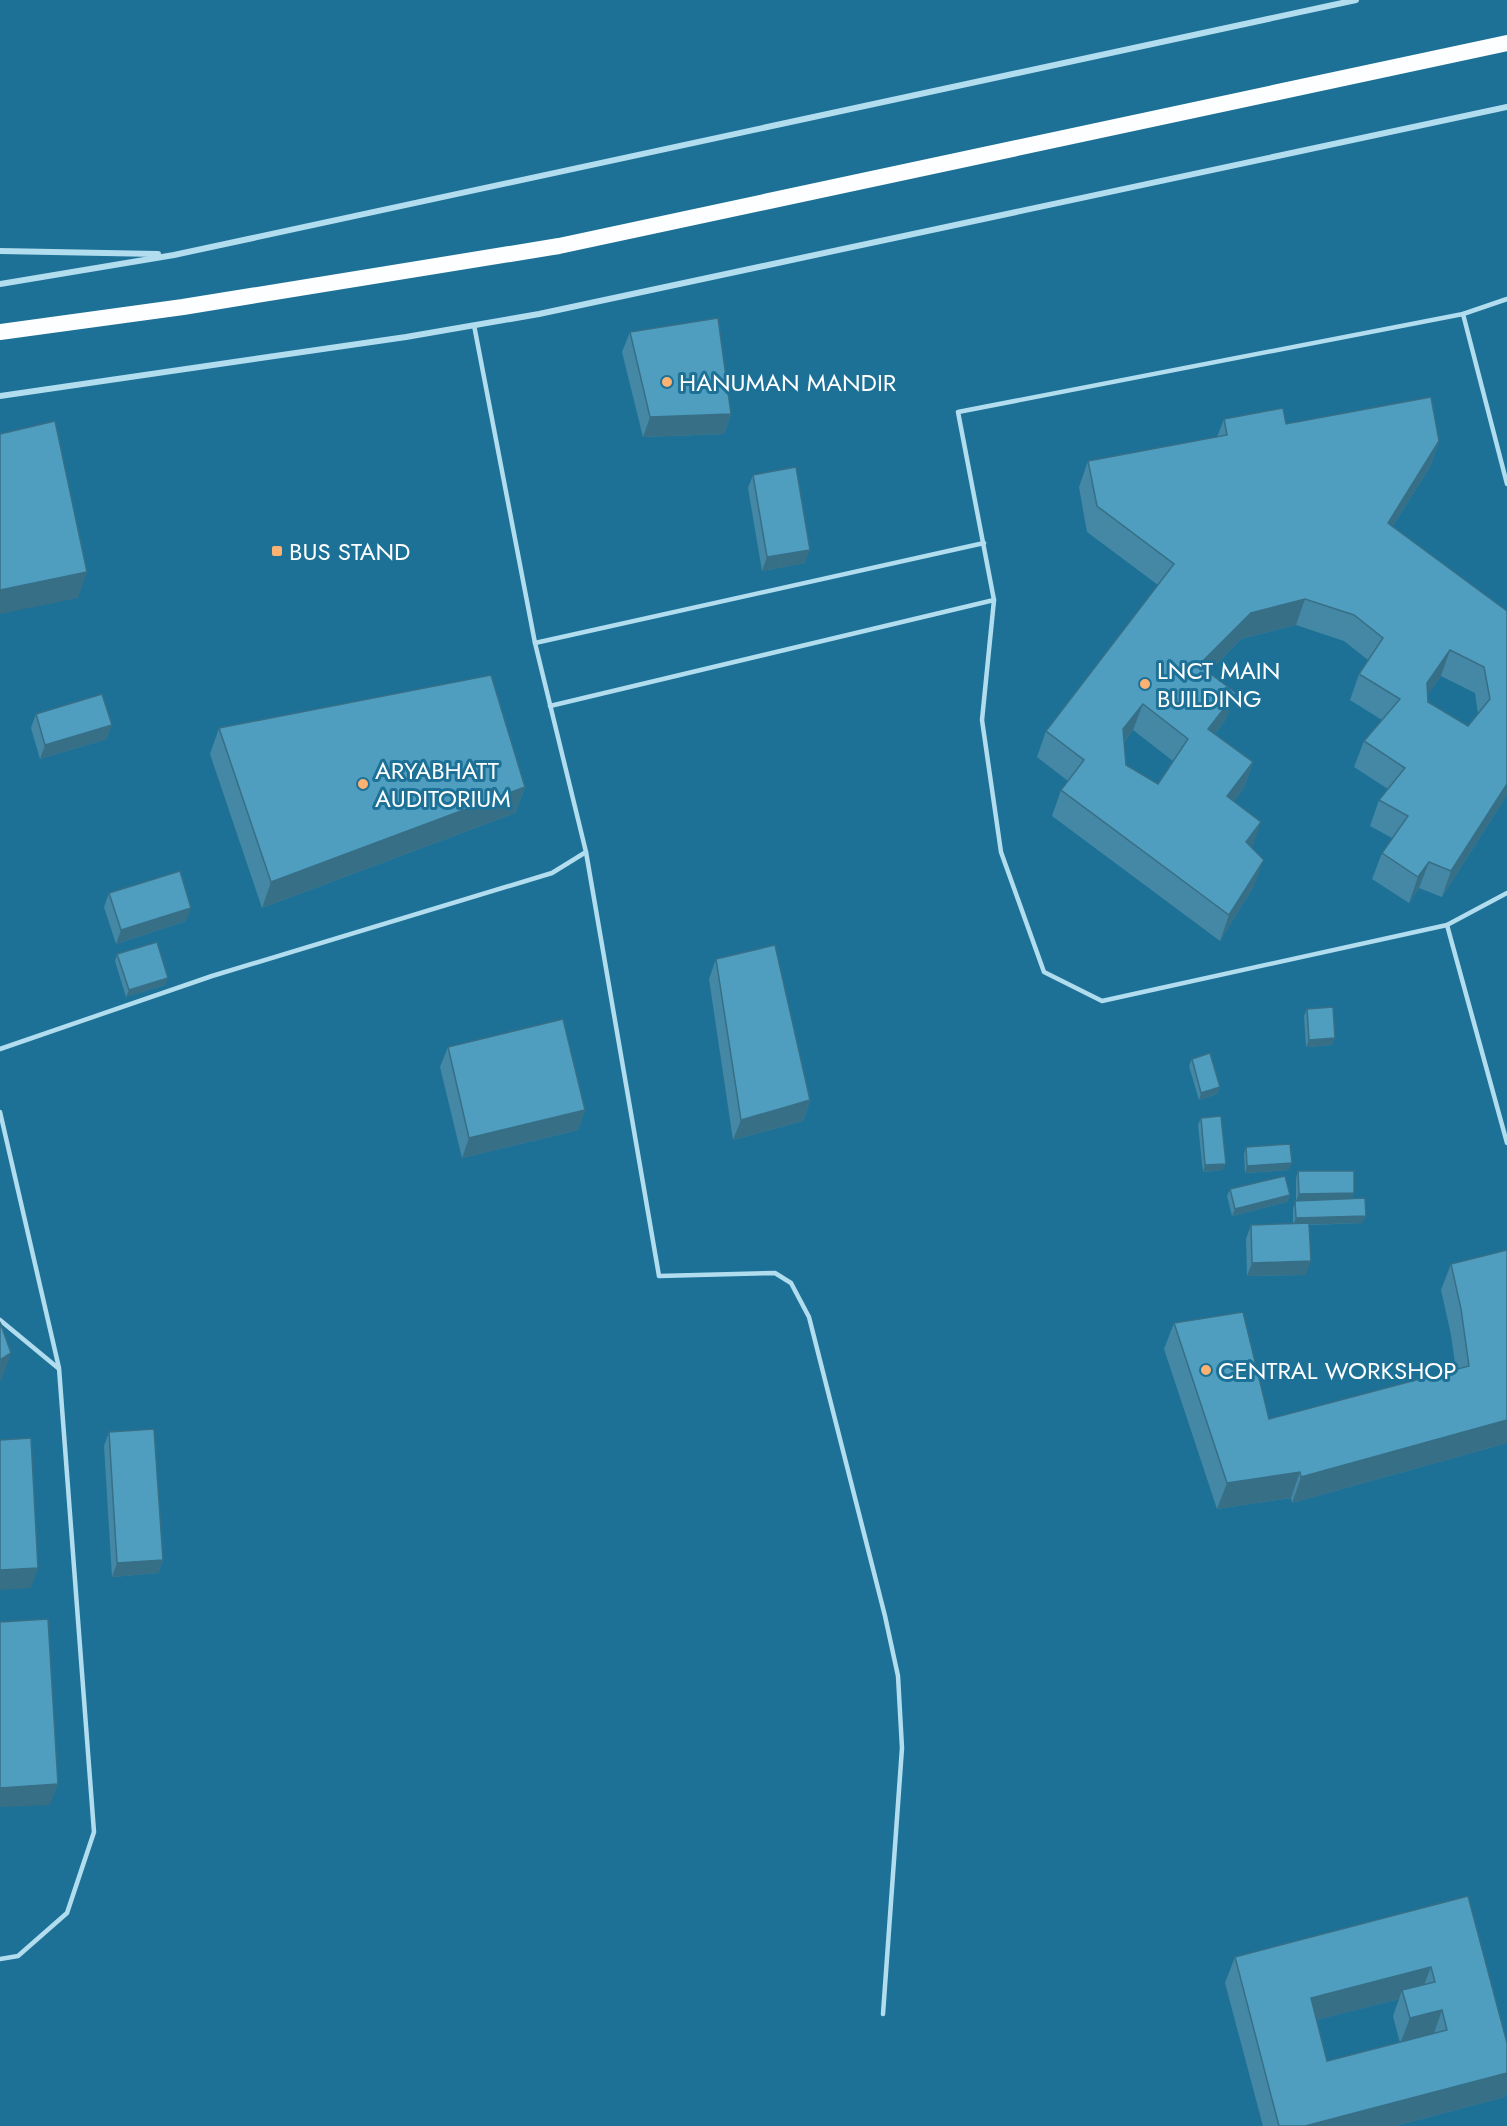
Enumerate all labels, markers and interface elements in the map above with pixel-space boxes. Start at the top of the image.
place label: HANUMAN MANDIR [679,365,897,400]
marker: HANUMAN MANDIR [660,375,674,389]
place label: BUS STAND [289,534,410,569]
marker: BUS STAND [270,544,284,558]
place label: LNCT MAIN BUILDING [1157,653,1280,716]
marker: LNCT MAIN BUILDING [1138,677,1152,691]
place label: ARYABHATT AUDITORIUM [375,753,511,816]
marker: ARYABHATT AUDITORIUM [356,777,370,791]
place label: CENTRAL WORKSHOP [1218,1353,1456,1388]
marker: CENTRAL WORKSHOP [1199,1363,1213,1377]

